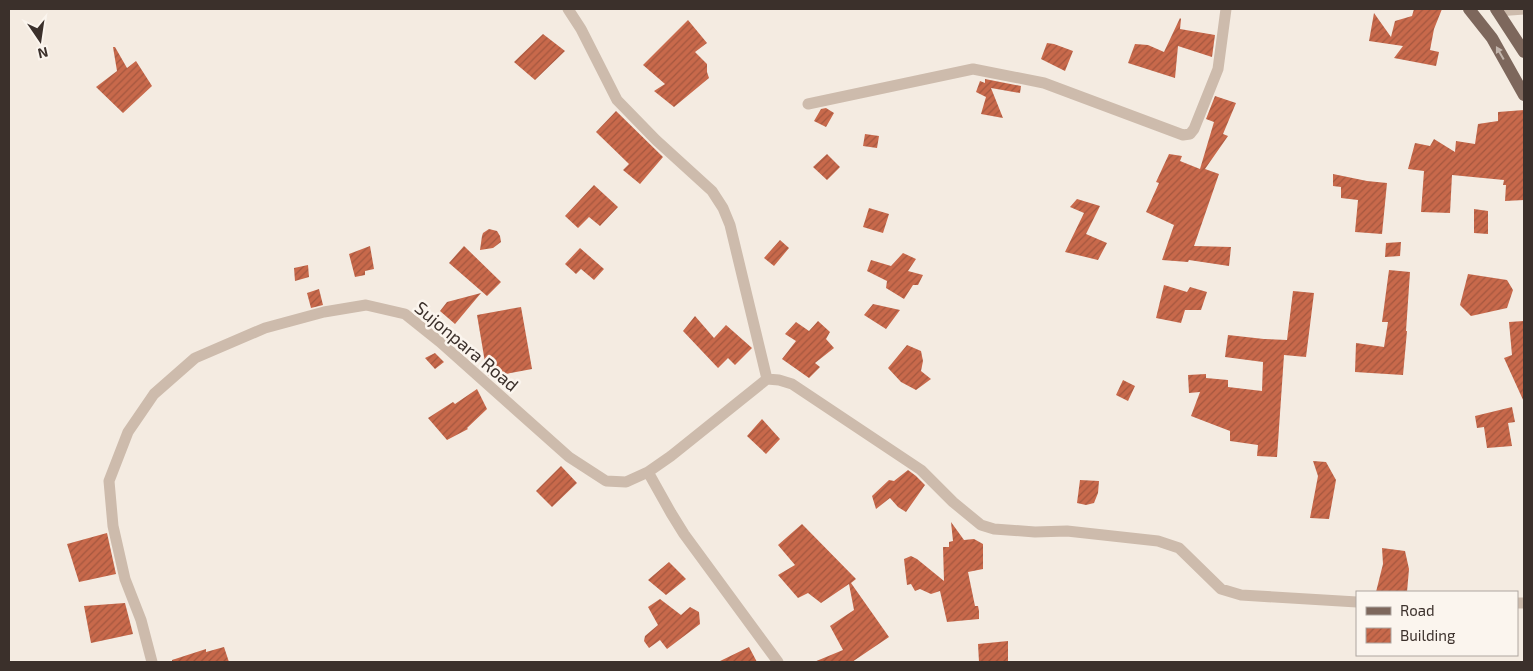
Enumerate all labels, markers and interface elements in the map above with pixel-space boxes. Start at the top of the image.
north arrow [15,15,65,65]
text: N [36,44,50,63]
one-way arrow [1496,45,1504,60]
street label: Sujonpara Road [411,296,523,396]
legend [1356,591,1518,656]
text: Road [1400,601,1435,619]
text: Building [1400,626,1456,644]

